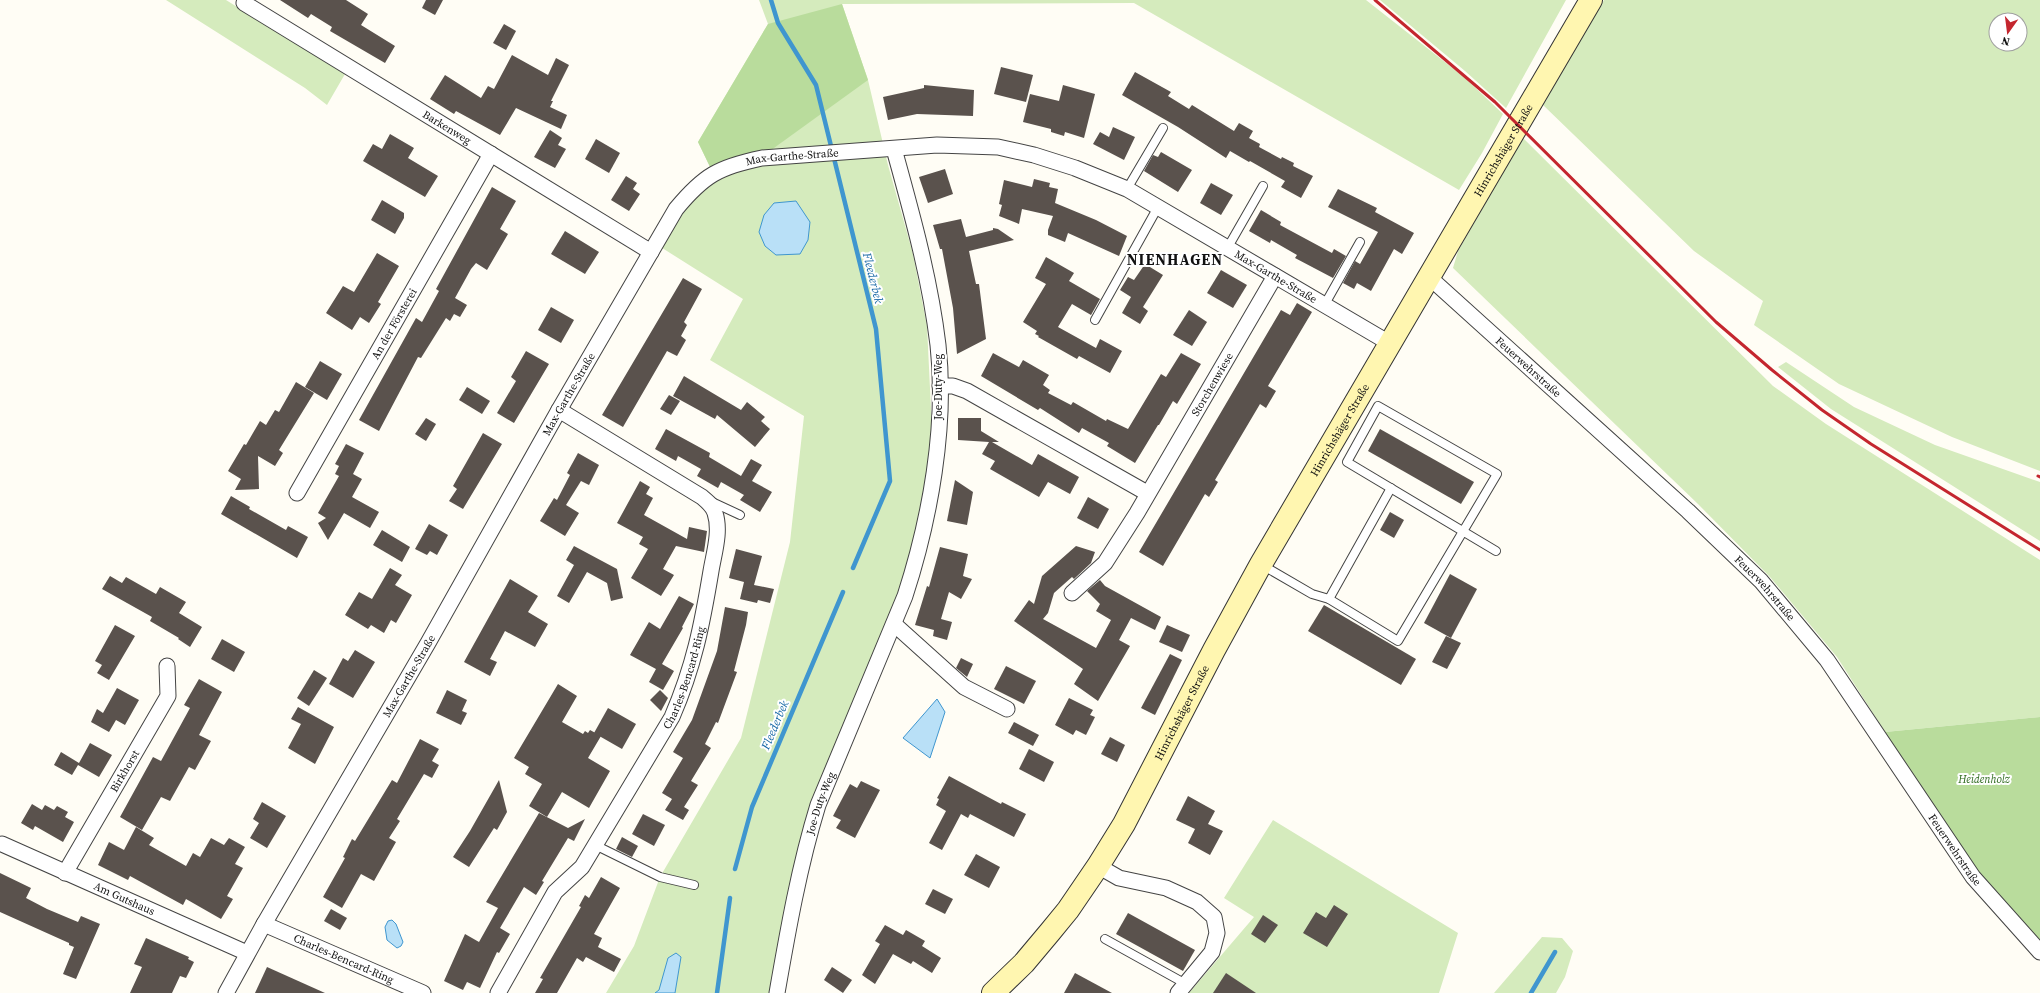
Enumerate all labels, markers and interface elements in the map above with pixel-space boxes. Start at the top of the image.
north arrow [1988,12,2028,52]
text: N [2000,33,2011,49]
street label: Hinrichshäger Straße [1471,101,1537,200]
street label: Barkenweg [420,107,474,148]
street label: Max-Garthe-Straße [744,145,840,169]
street label: Max-Garthe-Straße [1232,247,1320,307]
district label: NIENHAGEN [1127,249,1223,270]
water label: Fleederbek [859,250,887,305]
street label: An der Försterei [368,286,421,362]
street label: Feuerwehrstraße [1492,334,1564,401]
street label: Max-Garthe-Straße [539,350,599,438]
street label: Storchenwiese [1188,350,1237,419]
street label: Joe-Duty-Weg [931,354,946,421]
street label: Hinrichshäger Straße [1307,381,1373,479]
street label: Feuerwehrstraße [1731,552,1798,625]
street label: Charles-Bencard-Ring [659,625,709,732]
street label: Max-Garthe-Straße [379,632,439,720]
street label: Hinrichshäger Straße [1151,662,1213,763]
water label: Fleederbek [757,698,793,753]
street label: Birkhorst [107,747,143,795]
street label: Joe-Duty-Weg [803,769,839,838]
park label: Heidenholz [1957,772,2011,787]
street label: Feuerwehrstraße [1925,811,1985,889]
street label: Am Gutshaus [91,879,157,919]
street label: Charles-Bencard-Ring [291,931,396,988]

